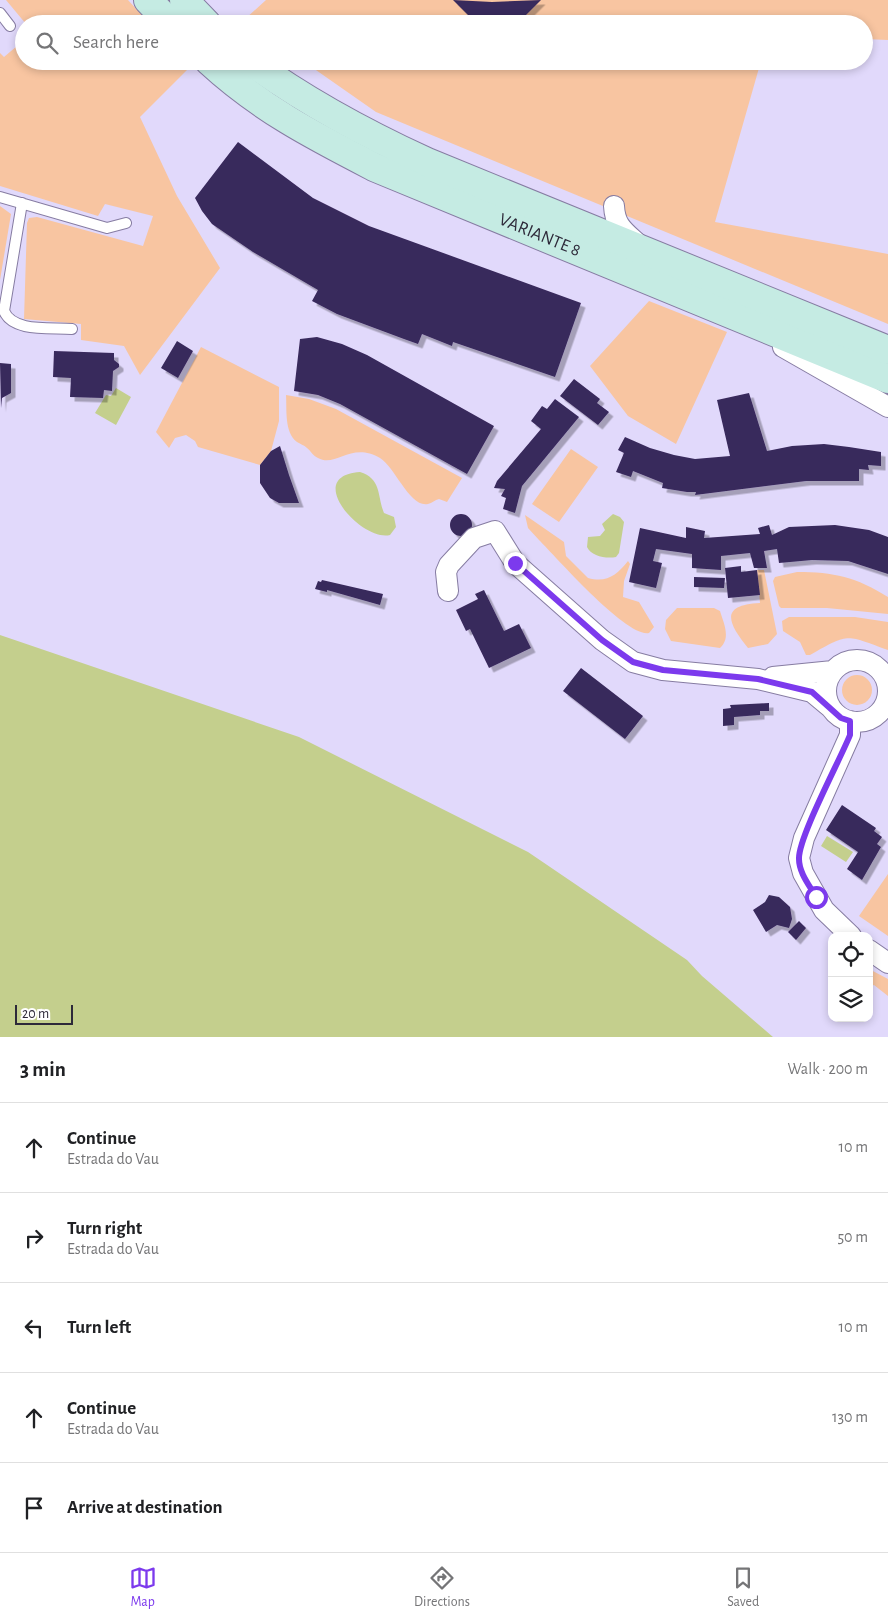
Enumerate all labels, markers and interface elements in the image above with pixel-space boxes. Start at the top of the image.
search box [15,15,873,70]
icon: search [33,29,61,57]
text: Search here [73,33,159,52]
street label: VARIANTE 8 [496,211,583,260]
route end [504,552,527,575]
route start [805,886,828,909]
map controls [828,932,873,1022]
button: locate [828,932,873,977]
button: layers [828,977,873,1022]
scale bar [15,1002,72,1025]
text: 20 m [22,1007,49,1021]
text: 3 min [20,1059,66,1080]
text: Walk · 200 m [787,1061,868,1077]
text: Continue [67,1129,136,1148]
icon: ahead [20,1134,48,1162]
text: 10 m [839,1139,868,1155]
text: Estrada do Vau [67,1151,159,1167]
text: Turn right [67,1219,142,1238]
icon: right [20,1224,48,1252]
text: 50 m [837,1229,868,1245]
text: Estrada do Vau [67,1241,159,1257]
icon: left [20,1314,48,1342]
text: Turn left [67,1318,131,1337]
text: 10 m [839,1319,868,1335]
text: Continue [67,1399,136,1418]
icon: ahead [20,1404,48,1432]
text: 130 m [832,1409,868,1425]
text: Estrada do Vau [67,1421,159,1437]
icon: arrive [20,1494,48,1522]
text: Arrive at destination [67,1498,223,1517]
tab: Map [129,1564,157,1611]
tab: Directions [414,1564,470,1611]
tab: Saved [727,1564,759,1611]

